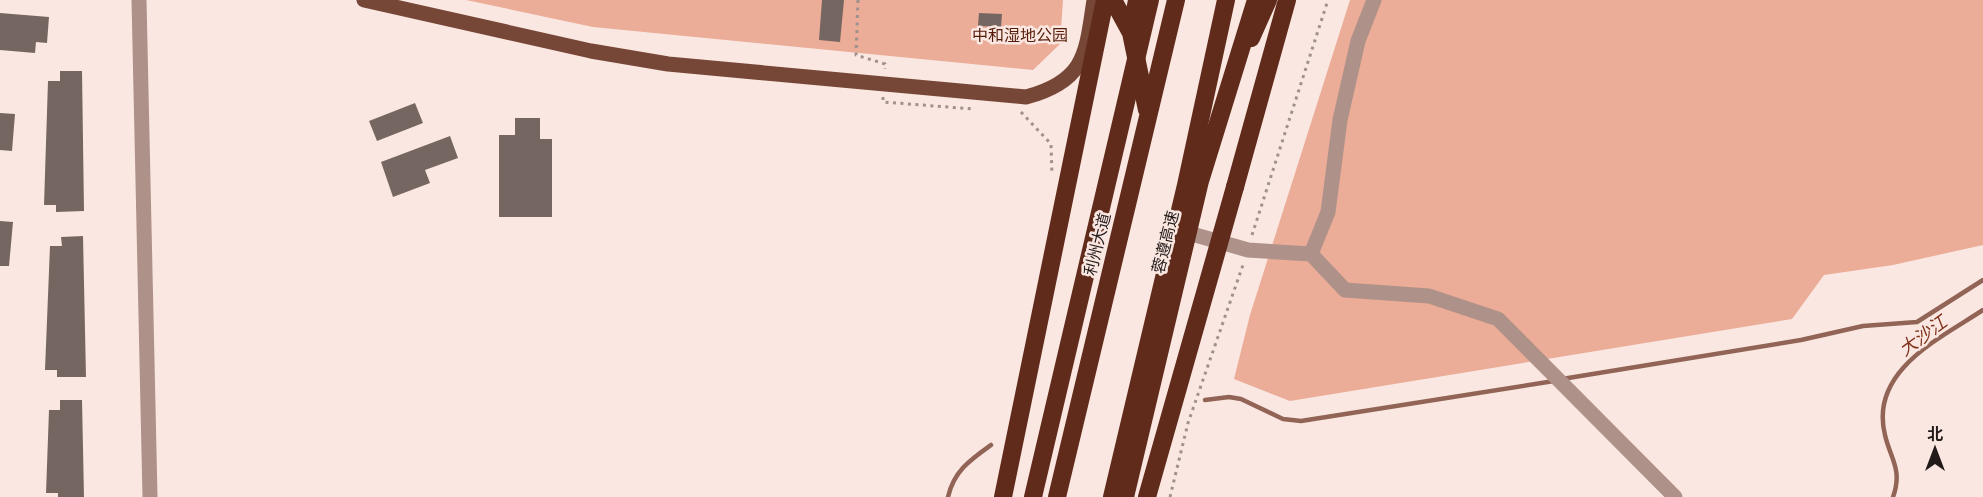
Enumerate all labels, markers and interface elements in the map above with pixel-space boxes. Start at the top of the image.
park label: 中和湿地公园 [972,26,1068,45]
street label: 蓉遵高速 [1149,209,1182,275]
street label: 利州大道 [1081,211,1114,277]
water label: 大沙江 [1895,310,1953,361]
north arrow [1905,419,1965,479]
text: 北 [1927,425,1943,444]

